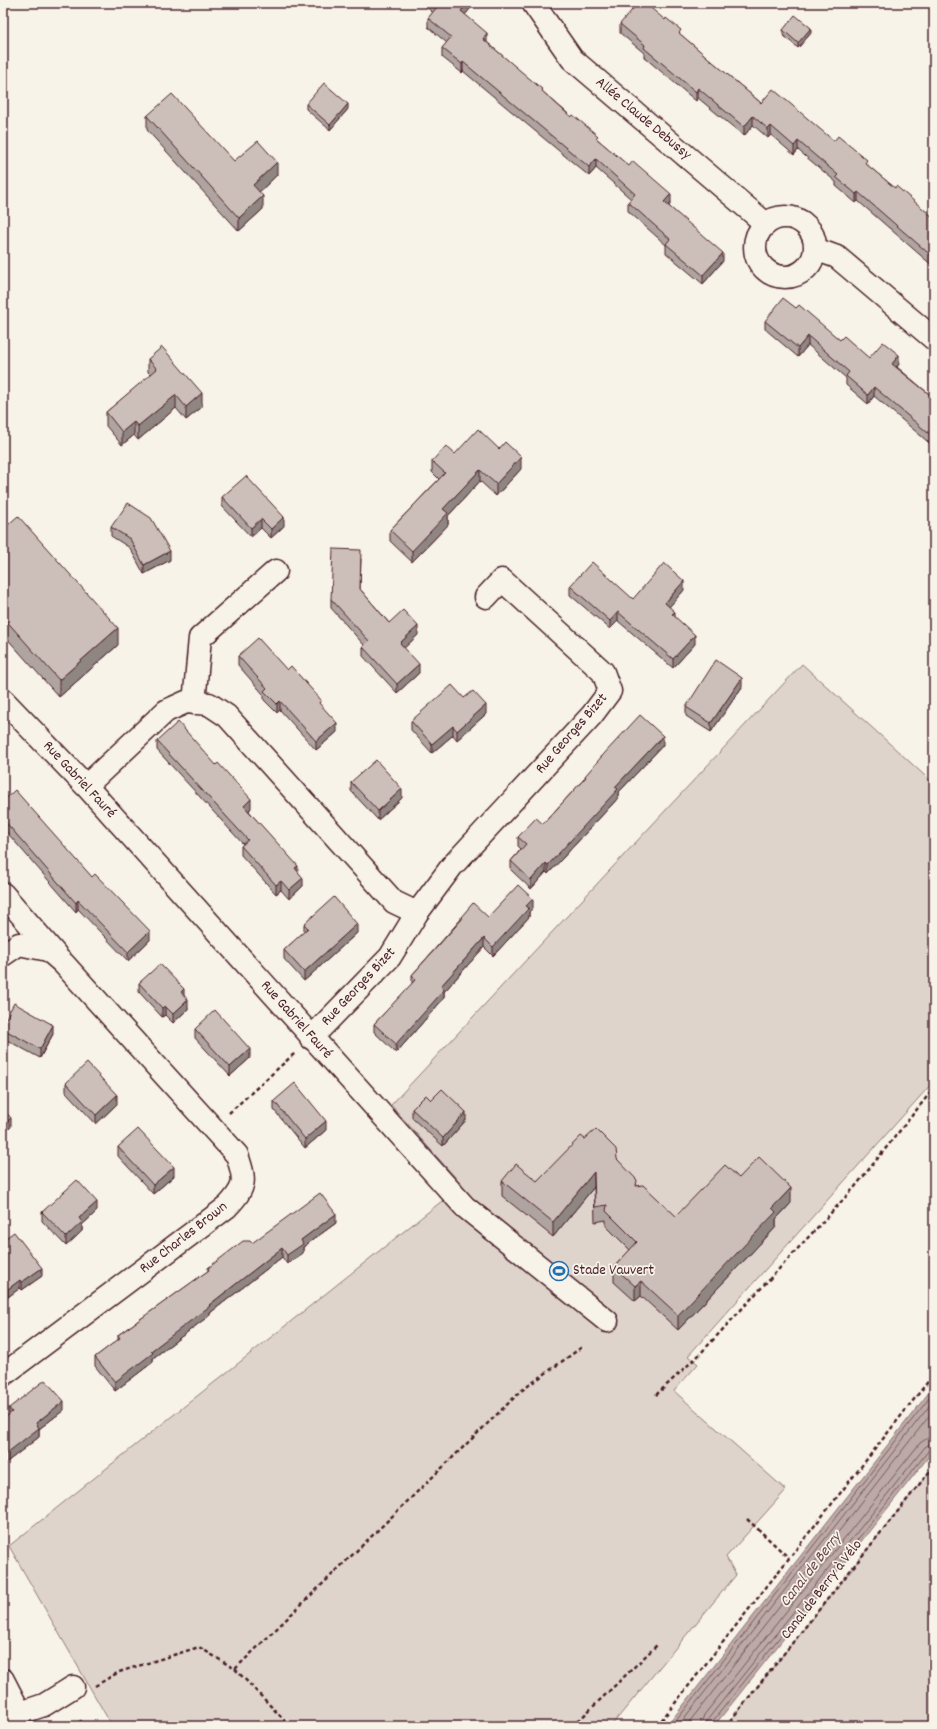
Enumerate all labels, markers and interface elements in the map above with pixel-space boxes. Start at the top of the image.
street label: Allée Claude Debussy [590,72,697,166]
street label: Rue Georges Bizet [531,688,614,779]
street label: Rue Gabriel Fauré [37,736,121,824]
street label: Rue Georges Bizet [317,942,402,1031]
street label: Rue Gabriel Fauré [255,976,337,1064]
street label: Rue Charles Brown [135,1196,233,1279]
sports icon: Stade Vauvert [548,1260,570,1282]
place label: Stade Vauvert [573,1260,654,1282]
water label: Canal de Berry [775,1526,849,1612]
street label: Canal de Berry à Vélo [776,1535,868,1645]

